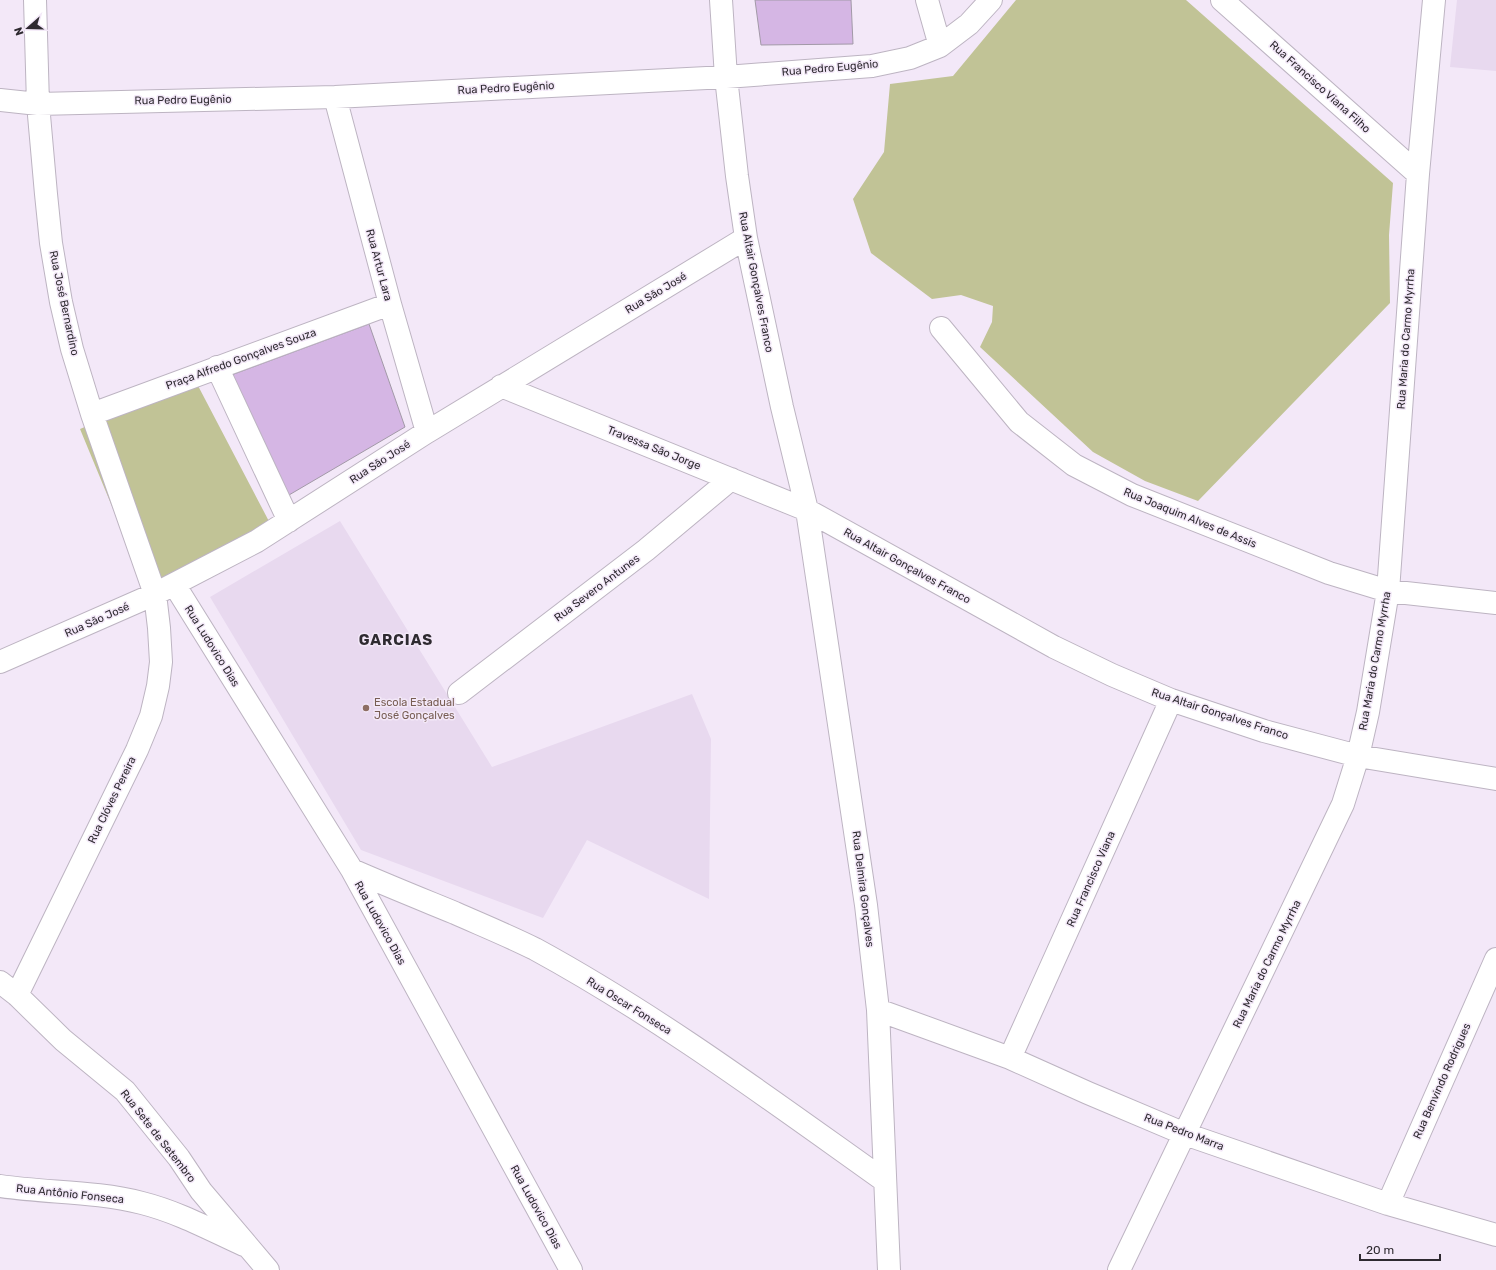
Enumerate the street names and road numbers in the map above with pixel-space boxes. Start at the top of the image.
street label: Rua Francisco Viana Filho [1267,38,1373,136]
street label: Rua Pedro Eugênio [781,57,879,79]
street label: Rua Pedro Eugênio [457,79,555,97]
street label: Rua Pedro Eugênio [134,93,232,107]
street label: Rua Altair Gonçalves Franco [736,211,776,353]
street label: Rua Artur Lara [363,228,395,302]
street label: Rua José Bernardino [47,249,81,357]
street label: Rua Maria do Carmo Myrrha [1395,268,1417,410]
street label: Rua São José [623,270,689,316]
street label: Praça Alfredo Gonçalves Souza [164,326,318,392]
street label: Travessa São Jorge [605,423,703,473]
street label: Rua São José [347,438,413,486]
street label: Rua Joaquim Alves de Assis [1122,485,1259,551]
street label: Rua Altair Gonçalves Franco [841,526,973,606]
street label: Rua Severo Antunes [552,551,643,624]
street label: Rua Maria do Carmo Myrrha [1356,591,1394,731]
street label: Rua São José [63,600,131,640]
street label: Rua Ludovico Dias [182,603,243,689]
street label: Rua Altair Gonçalves Franco [1150,686,1290,742]
street label: Rua Clóves Pereira [85,754,139,846]
street label: Rua Francisco Viana [1064,829,1118,929]
street label: Rua Delmira Gonçalves [849,830,877,948]
street label: Rua Ludovico Dias [352,879,409,967]
street label: Rua Maria do Carmo Myrrha [1230,898,1304,1030]
street label: Rua Oscar Fonseca [584,975,674,1037]
street label: Rua Benvindo Rodrigues [1411,1021,1474,1141]
street label: Rua Sete de Setembro [118,1087,198,1185]
street label: Rua Pedro Marra [1142,1111,1226,1153]
street label: Rua Ludovico Dias [508,1163,565,1251]
street label: Rua Antônio Fonseca [15,1182,125,1206]

